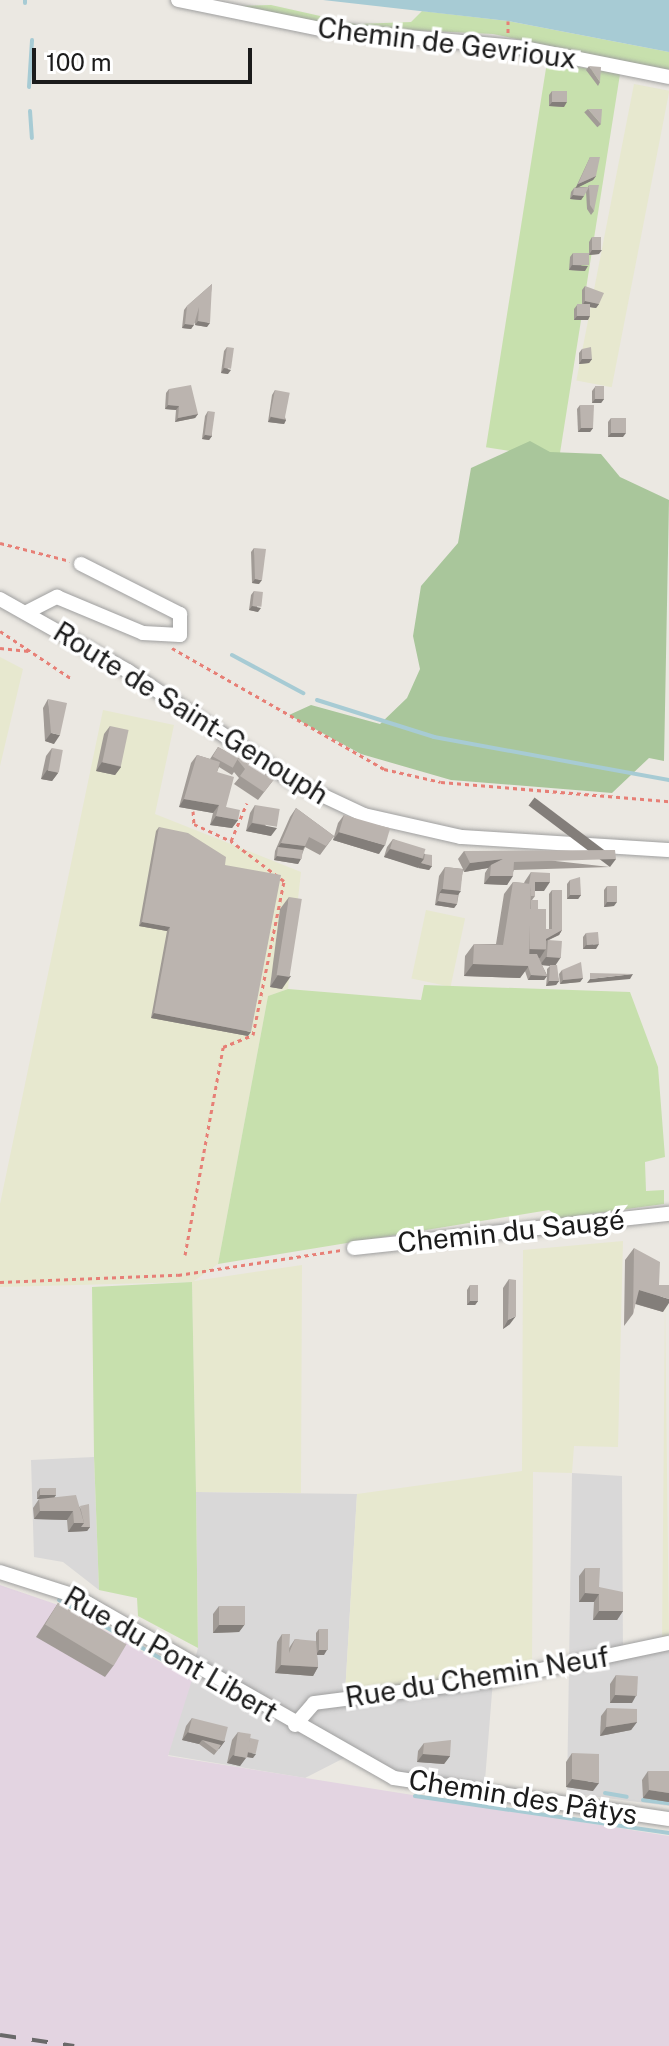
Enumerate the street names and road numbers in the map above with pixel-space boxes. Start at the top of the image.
street label: Chemin de Gevrioux [315,10,579,76]
street label: Route de Saint-Genouph [47,614,335,812]
street label: Chemin du Saugé [396,1202,626,1260]
street label: Rue du Pont Libert [58,1579,284,1729]
street label: Rue du Chemin Neuf [342,1640,612,1714]
street label: Chemin des Pâtys [406,1762,640,1832]

